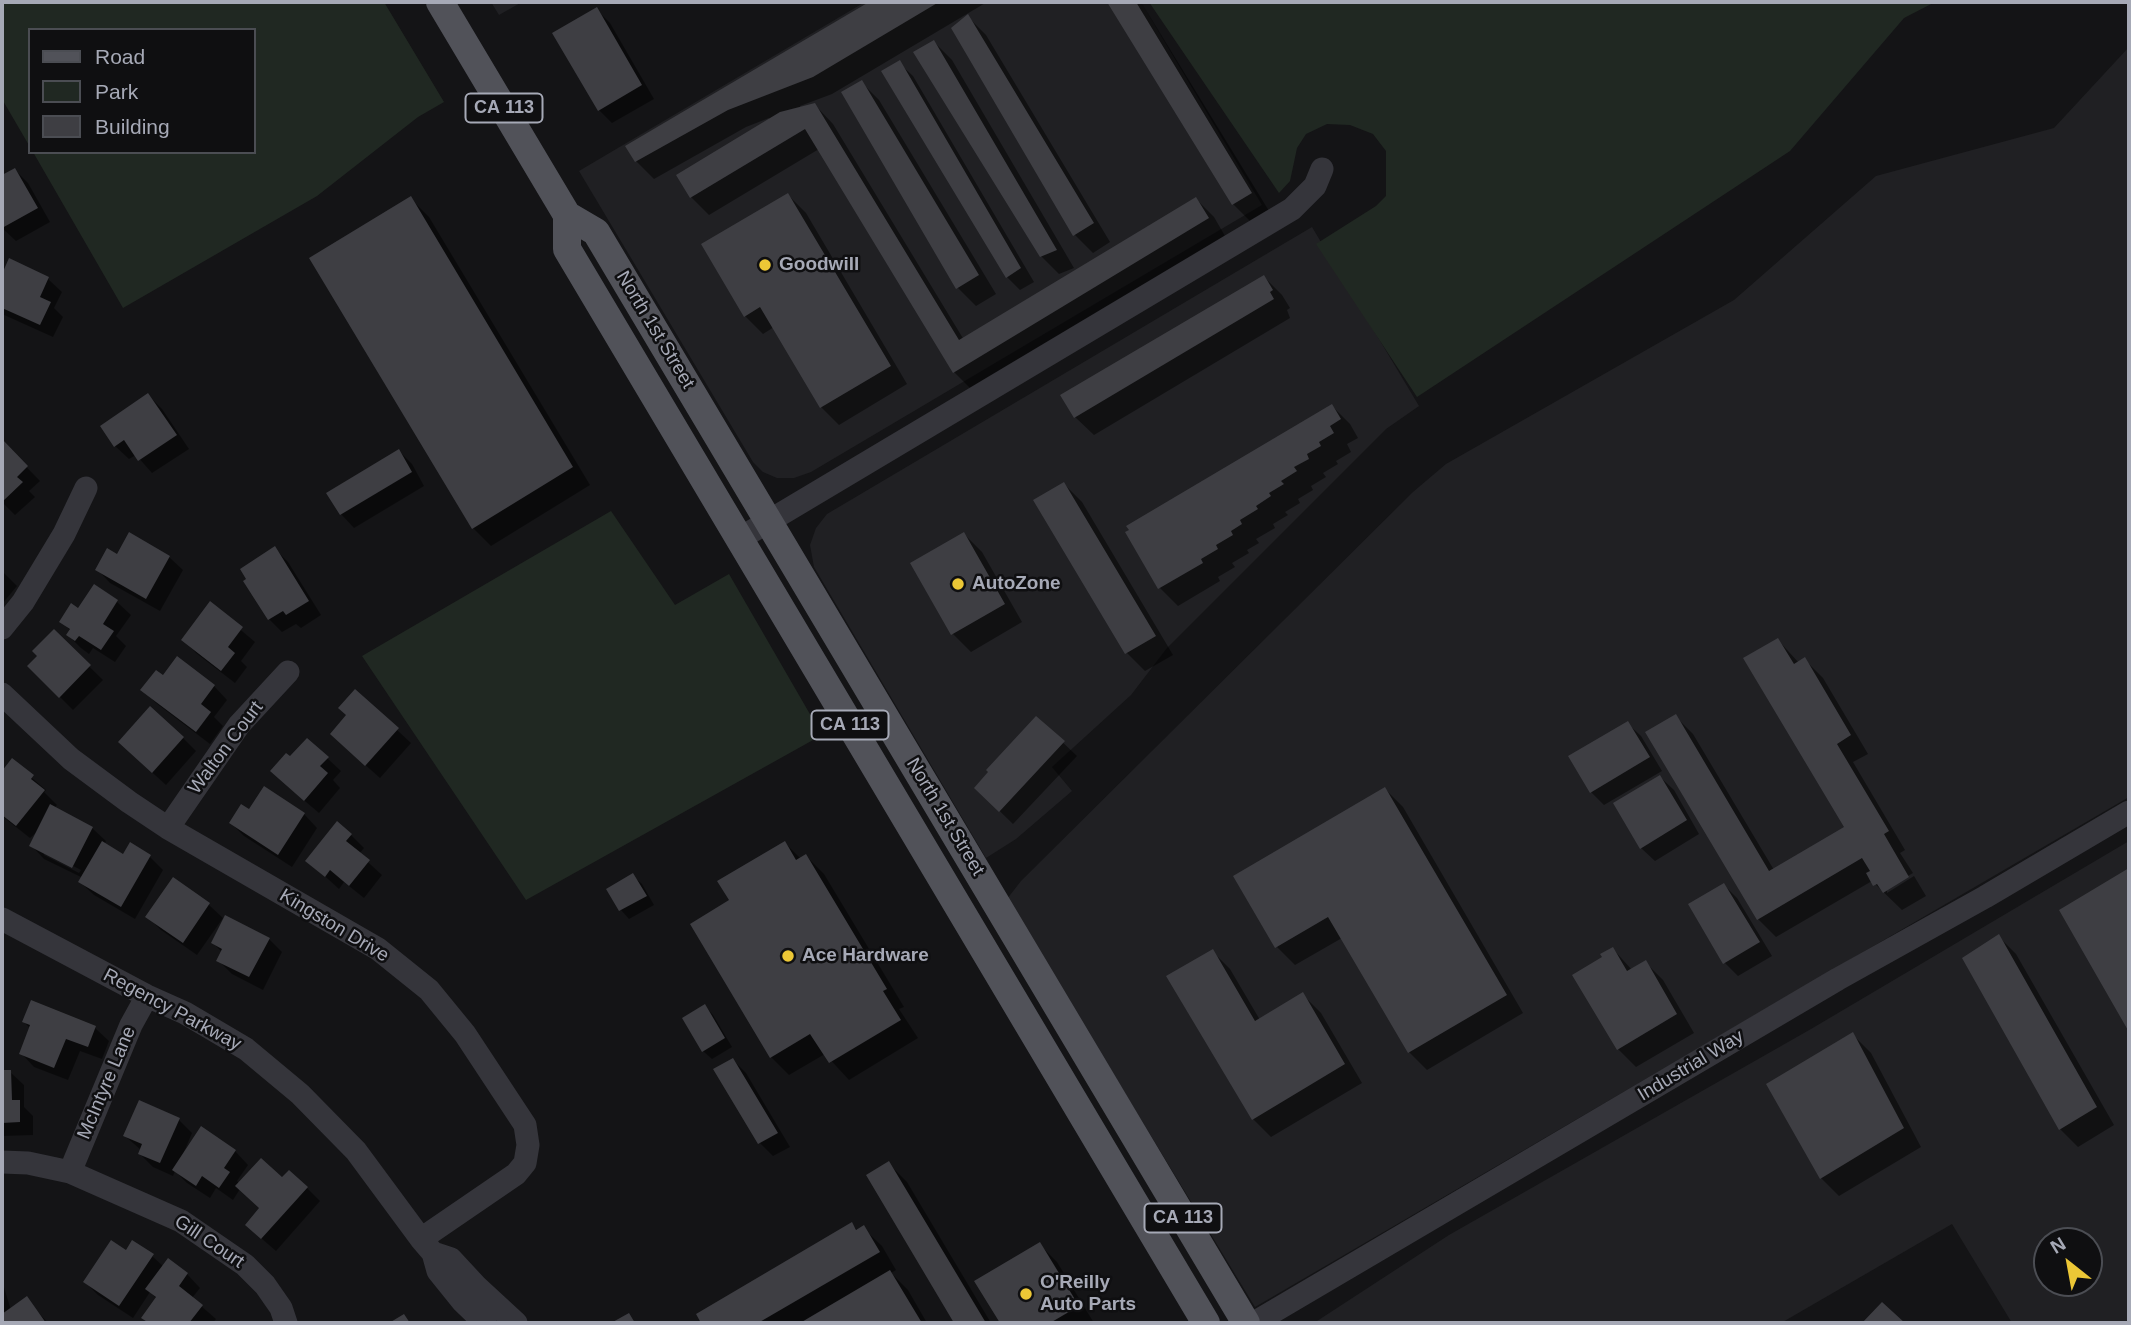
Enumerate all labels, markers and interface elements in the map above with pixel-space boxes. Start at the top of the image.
legend [28,28,256,154]
text: Road [95,45,145,68]
text: Park [95,80,138,103]
road number: CA 113 [466,94,542,122]
text: Building [95,115,170,138]
place label: Goodwill [779,254,859,276]
marker: Goodwill [757,257,773,273]
street label: North 1st Street [611,267,699,393]
place label: AutoZone [972,573,1061,595]
marker: AutoZone [950,576,966,592]
street label: Walton Court [184,697,268,799]
road number: CA 113 [812,710,888,740]
street label: North 1st Street [901,754,989,880]
street label: Kingston Drive [275,884,393,968]
place label: Ace Hardware [802,945,929,967]
marker: Ace Hardware [780,948,796,964]
street label: Regency Parkway [99,964,245,1056]
street label: McIntyre Lane [73,1023,141,1143]
street label: Industrial Way [1634,1025,1748,1107]
road number: CA 113 [1144,1204,1222,1232]
street label: Gill Court [170,1210,248,1274]
north arrow [2033,1227,2103,1297]
text: N [2047,1233,2069,1258]
place label: O'Reilly Auto Parts [1040,1272,1136,1316]
marker: O'Reilly Auto Parts [1018,1286,1034,1302]

